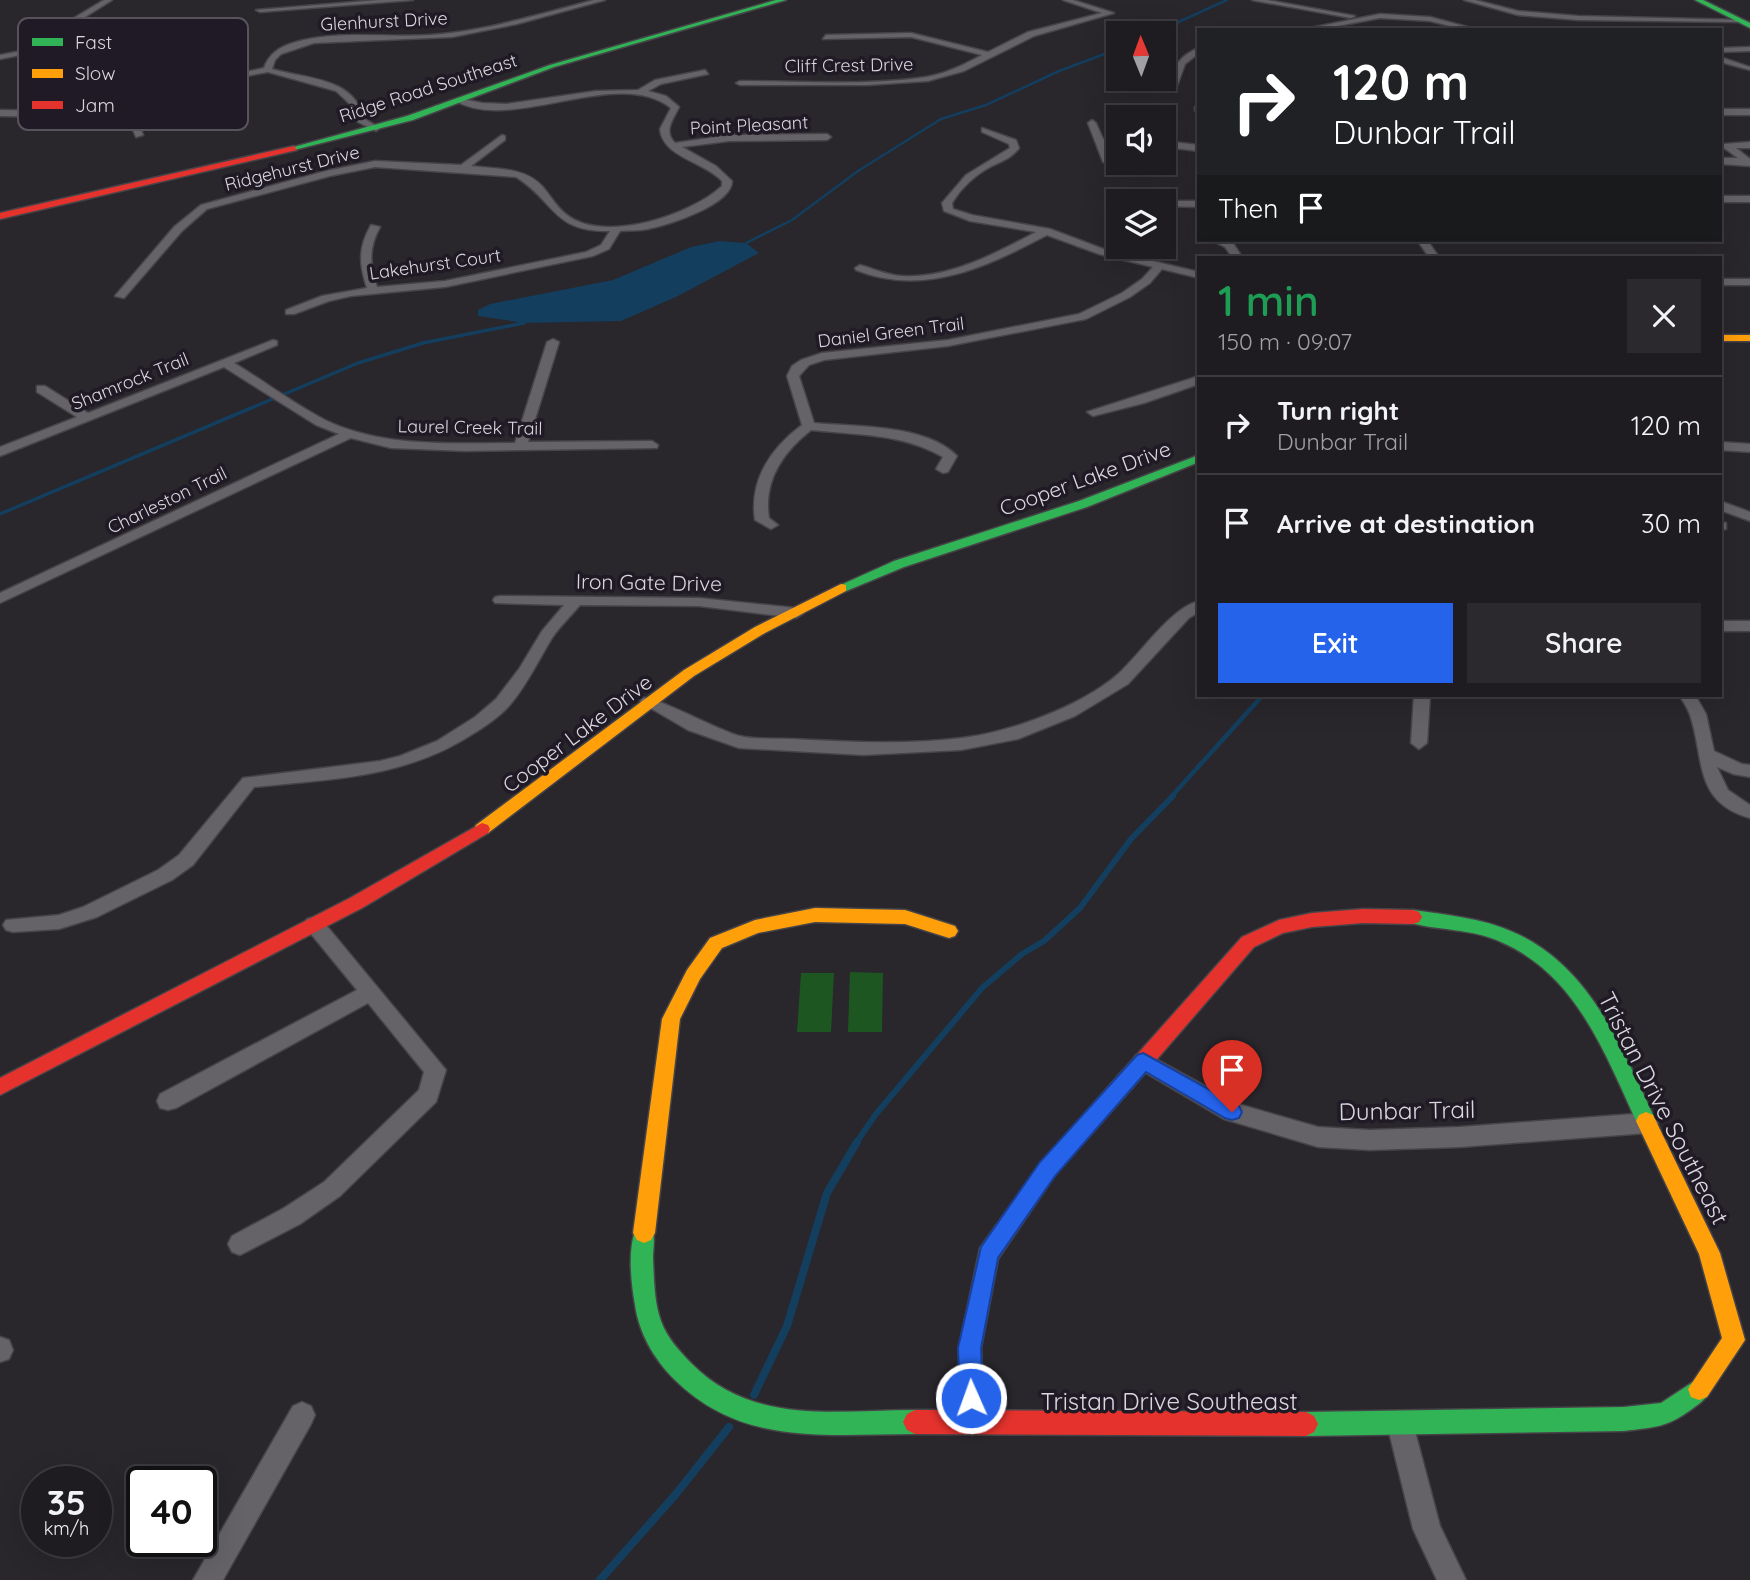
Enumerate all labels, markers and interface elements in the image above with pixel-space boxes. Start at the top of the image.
street label: Glenhurst Drive [320,6,448,36]
legend [18,18,248,130]
north arrow [1106,21,1176,91]
map controls [1106,21,1176,259]
text: Fast [75,30,112,54]
street label: Ridge Road Southeast [336,48,520,128]
text: 120 m [1333,51,1469,112]
street label: Cliff Crest Drive [784,52,914,78]
icon: right [1218,56,1309,147]
text: Slow [75,61,116,85]
text: Jam [75,93,115,117]
button: sound [1106,105,1176,175]
street label: Point Pleasant [689,110,809,140]
text: Dunbar Trail [1333,112,1516,152]
street label: Ridgehurst Drive [222,140,362,196]
button: layers [1106,189,1176,259]
icon: arrive [1292,189,1330,227]
text: Then [1218,192,1278,225]
street label: Lakehurst Court [368,243,502,285]
text: 1 min [1218,274,1319,327]
button: close [1627,279,1701,353]
street label: Daniel Green Trail [816,312,966,352]
text: 150 m · 09:07 [1218,327,1352,356]
street label: Shamrock Trail [68,347,192,415]
text: Turn right [1277,394,1399,427]
icon: right [1218,406,1256,444]
text: 120 m [1631,409,1701,442]
street label: Laurel Creek Trail [397,414,543,440]
text: Dunbar Trail [1277,427,1408,456]
street label: Cooper Lake Drive [996,435,1174,521]
street label: Charleston Trail [104,461,230,539]
icon: arrive [1218,504,1256,542]
text: Arrive at destination [1277,507,1535,540]
text: 30 m [1641,507,1701,540]
street label: Iron Gate Drive [576,568,722,596]
button: Exit [1218,603,1453,683]
button: Share [1467,603,1701,683]
street label: Cooper Lake Drive [497,668,657,798]
street label: Tristan Drive Southeast [1592,987,1736,1229]
pin [1202,1040,1262,1112]
icon: arrive [1213,1051,1251,1089]
street label: Dunbar Trail [1338,1094,1476,1126]
position arrow [934,1361,1008,1435]
street label: Tristan Drive Southeast [1040,1386,1298,1416]
speed limit sign: 40 [126,1466,217,1557]
text: 35 [47,1480,86,1524]
text: km/h [44,1517,89,1540]

